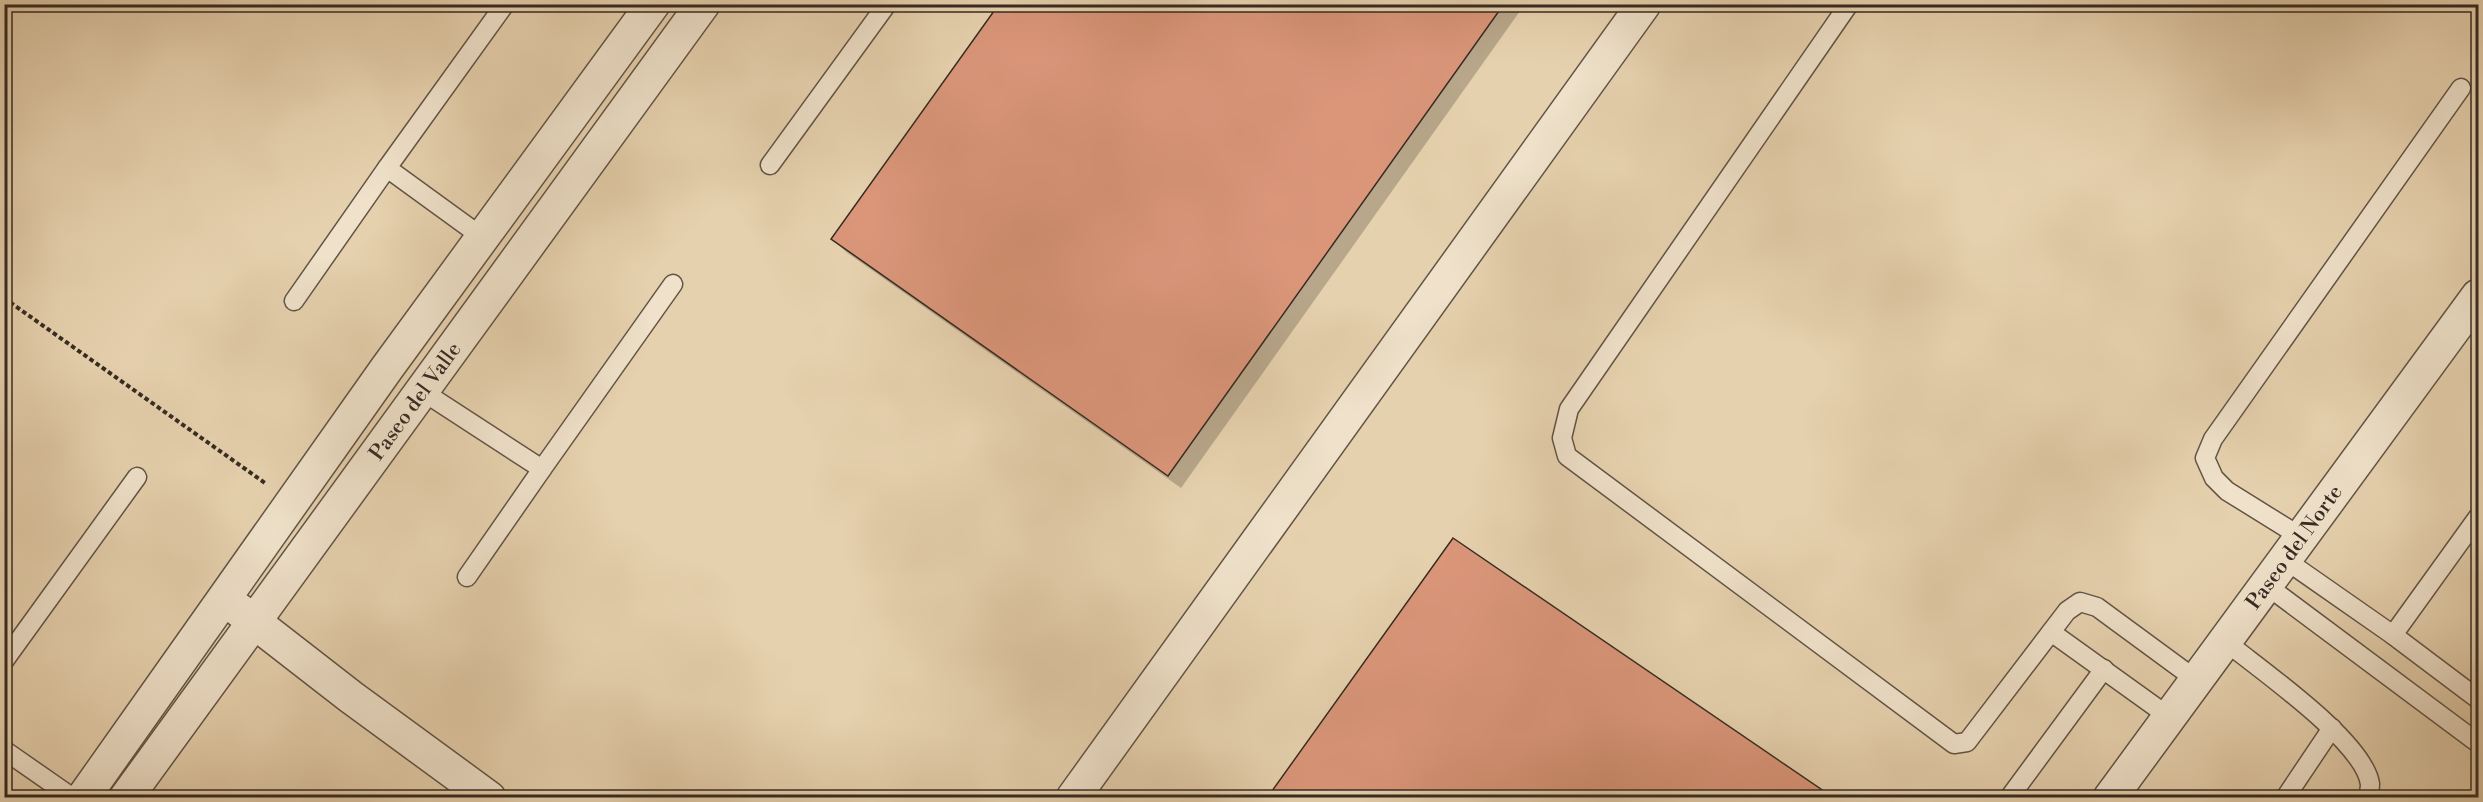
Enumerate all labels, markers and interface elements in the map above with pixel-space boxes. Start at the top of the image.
street label: Paseo del Valle [364,337,467,466]
street label: Paseo del Norte [2241,480,2349,615]

